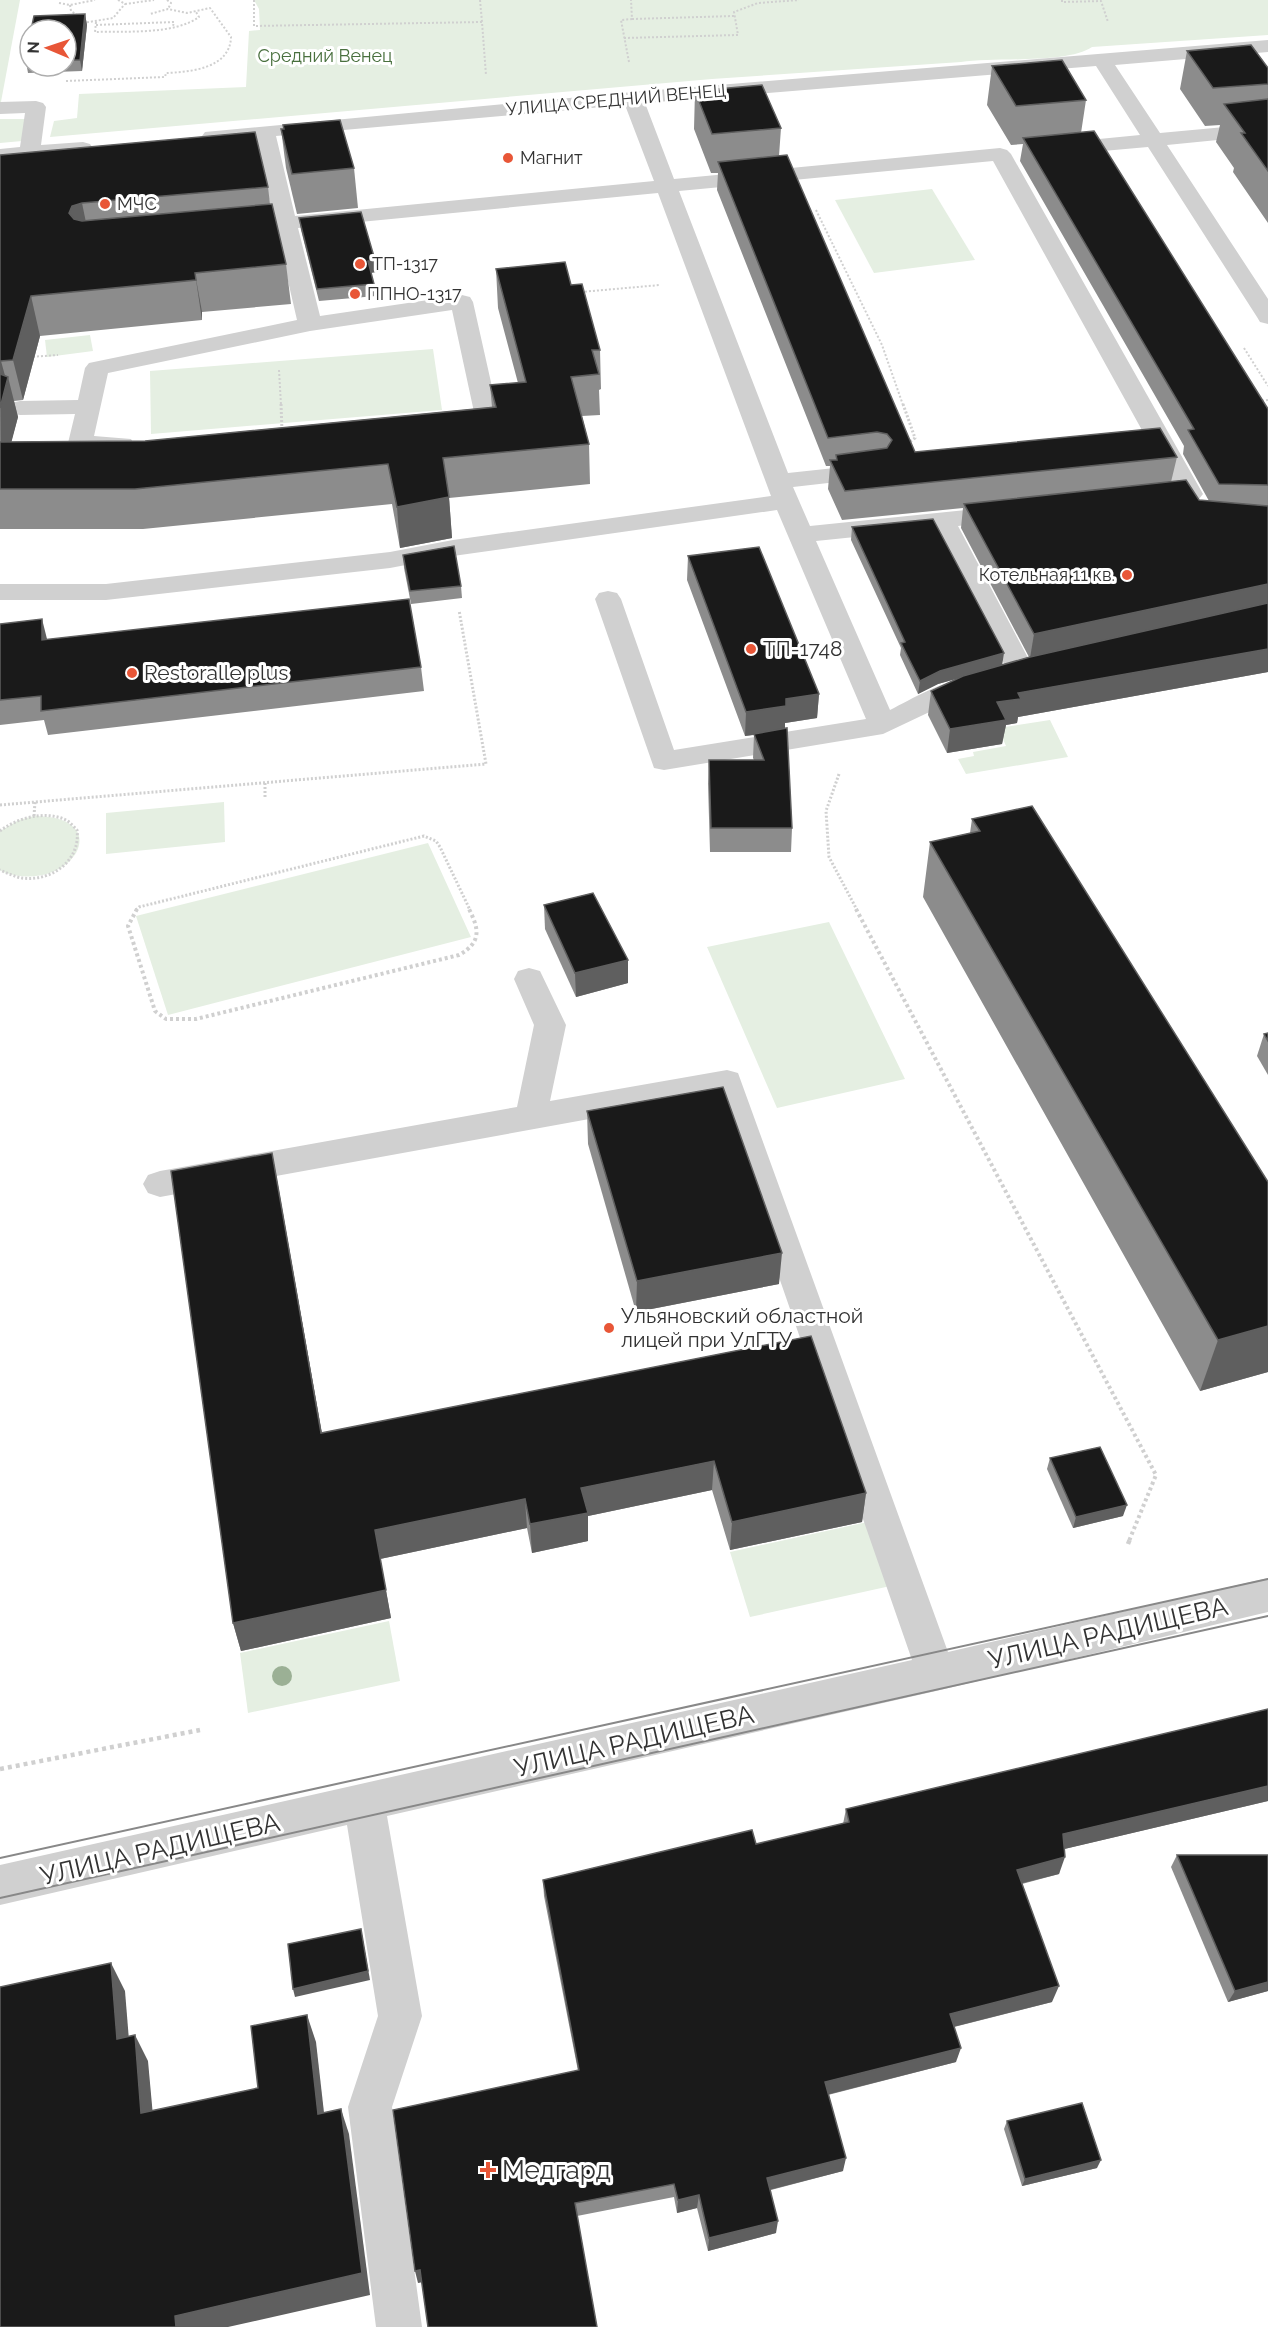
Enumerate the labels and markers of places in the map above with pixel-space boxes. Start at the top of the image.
place label: Магнит [520,147,583,168]
marker: Магнит [501,151,515,165]
place label: МЧС [117,193,157,214]
marker: МЧС [98,197,112,211]
place label: ТП-1317 [372,253,438,274]
marker: ТП-1317 [353,257,367,271]
place label: ППНО-1317 [367,283,462,304]
marker: ППНО-1317 [348,287,362,301]
place label: Котельная 11 кв. [979,564,1115,585]
marker: Котельная 11 кв. [1120,568,1134,582]
place label: ТП-1748 [763,636,843,661]
marker: ТП-1748 [744,642,758,656]
place label: Restoralle plus [144,660,288,685]
marker: Restoralle plus [125,666,139,680]
place label: Ульяновский областной лицей при УлГТУ [621,1303,863,1352]
marker: Ульяновский областной лицей при УлГТУ [602,1321,616,1335]
place label: Медгард [502,2155,611,2185]
marker: Медгард [479,2161,497,2179]

